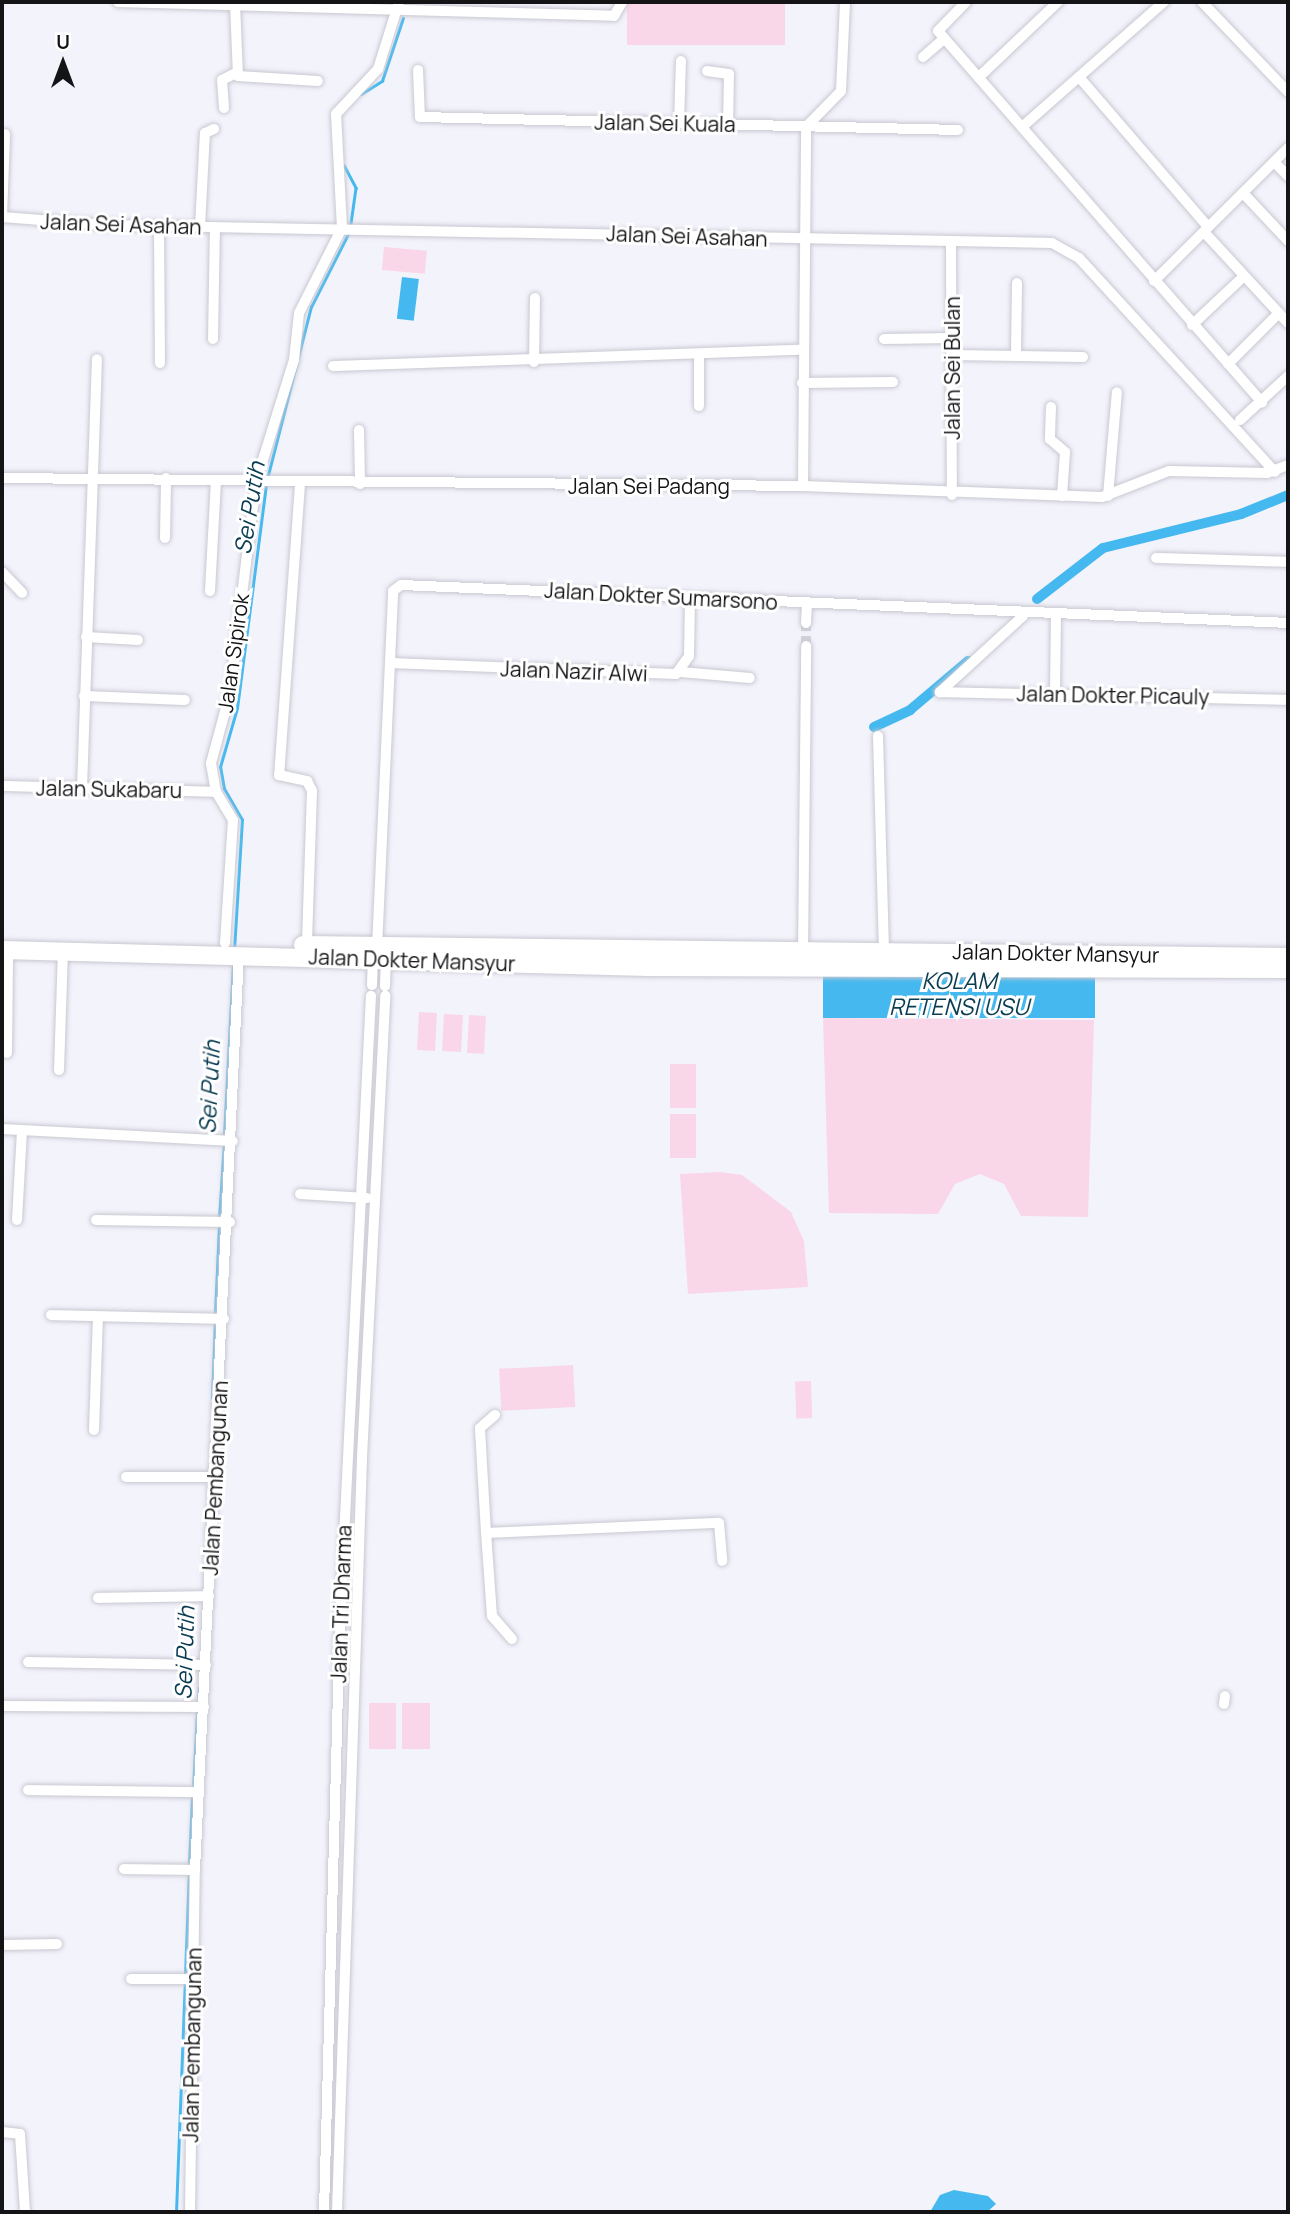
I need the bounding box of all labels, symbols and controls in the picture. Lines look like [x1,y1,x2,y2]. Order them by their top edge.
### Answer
north arrow [28,28,98,98]
text: U [56,29,70,55]
street label: Jalan Sei Kuala [594,109,736,137]
street label: Jalan Sei Asahan [40,209,202,239]
street label: Jalan Sei Asahan [606,221,768,251]
street label: Jalan Sei Bulan [939,296,965,440]
water label: Sei Putih [228,460,270,556]
street label: Jalan Sei Padang [568,473,730,499]
street label: Jalan Dokter Sumarsono [544,577,778,615]
street label: Jalan Sipirok [212,592,254,714]
street label: Jalan Nazir Alwi [500,656,648,686]
street label: Jalan Dokter Picauly [1016,681,1210,709]
street label: Jalan Sukabaru [36,775,182,803]
street label: Jalan Dokter Mansyur [952,939,1160,967]
street label: Jalan Dokter Mansyur [308,944,516,976]
water label: KOLAM RETENSI USU [889,966,1029,1020]
water label: Sei Putih [193,1040,225,1134]
street label: Jalan Pembangunan [197,1380,233,1576]
street label: Jalan Tri Dharma [326,1525,356,1683]
water label: Sei Putih [169,1606,199,1700]
street label: Jalan Pembangunan [178,1947,206,2143]

